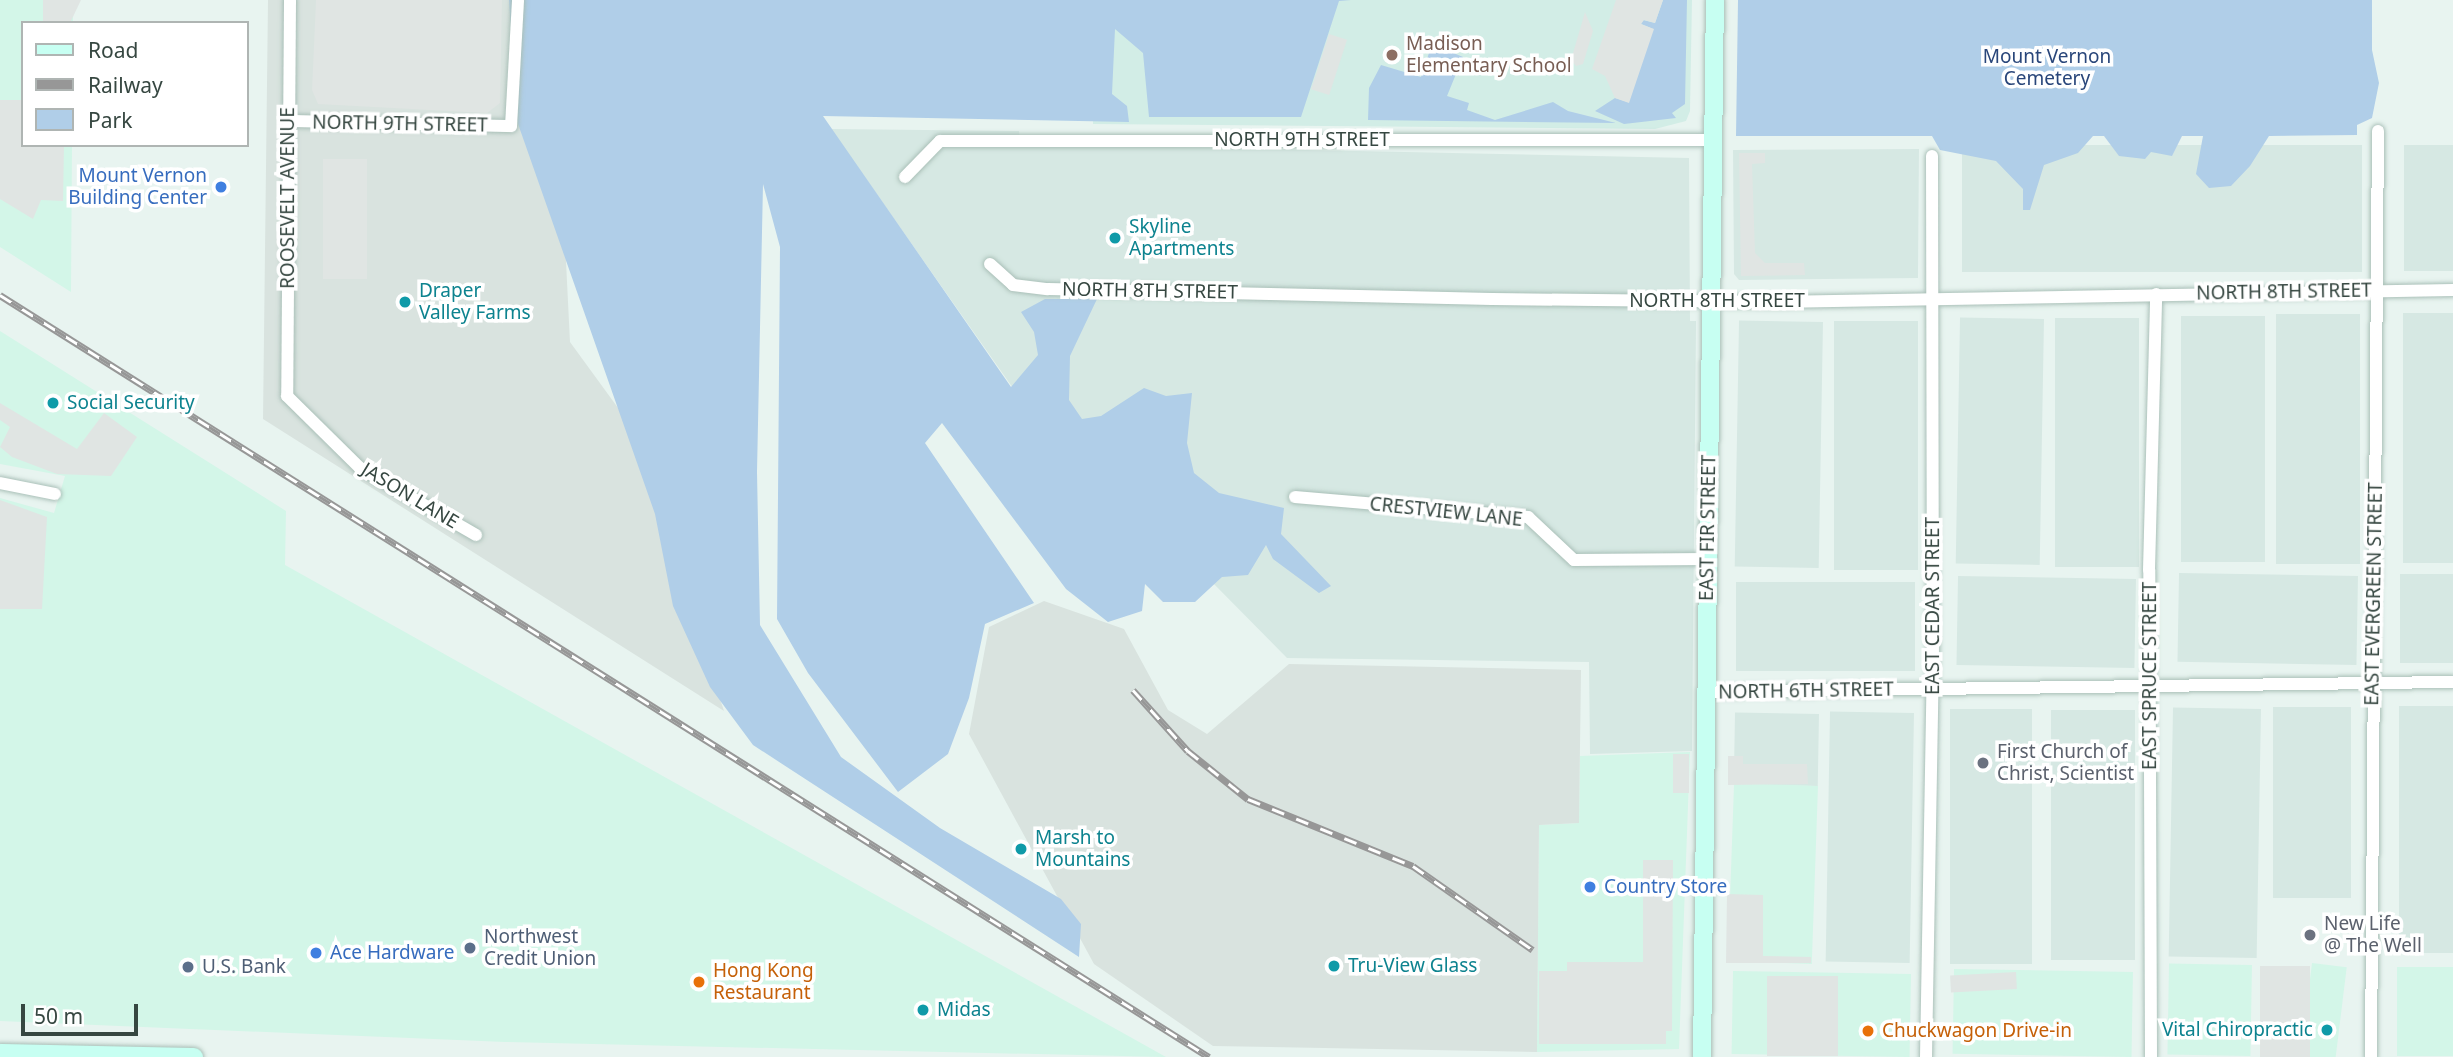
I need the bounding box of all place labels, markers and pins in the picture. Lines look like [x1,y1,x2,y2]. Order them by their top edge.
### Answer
place label: Madison Elementary School [1406,33,1572,77]
marker: Madison Elementary School [1384,47,1400,63]
place label: Mount Vernon Building Center [68,165,207,209]
marker: Mount Vernon Building Center [213,179,229,195]
place label: Skyline Apartments [1129,216,1234,260]
marker: Skyline Apartments [1107,230,1123,246]
place label: Draper Valley Farms [419,280,531,324]
marker: Draper Valley Farms [397,294,413,310]
place label: Social Security [67,392,195,414]
marker: Social Security [45,395,61,411]
place label: First Church of Christ, Scientist [1997,741,2134,785]
marker: First Church of Christ, Scientist [1975,755,1991,771]
place label: Marsh to Mountains [1035,827,1130,871]
marker: Marsh to Mountains [1013,841,1029,857]
place label: Country Store [1604,876,1727,898]
marker: Country Store [1582,879,1598,895]
place label: New Life @ The Well [2324,913,2422,957]
place label: Northwest Credit Union [484,926,596,970]
marker: New Life @ The Well [2302,927,2318,943]
marker: Northwest Credit Union [462,940,478,956]
place label: Ace Hardware [330,942,455,964]
marker: Ace Hardware [308,945,324,961]
place label: Tru-View Glass [1348,955,1477,977]
place label: U.S. Bank [202,956,286,978]
marker: Tru-View Glass [1326,958,1342,974]
marker: U.S. Bank [180,959,196,975]
place label: Hong Kong Restaurant [713,960,814,1004]
marker: Hong Kong Restaurant [691,974,707,990]
place label: Midas [937,999,991,1021]
marker: Midas [915,1002,931,1018]
place label: Vital Chiropractic [2162,1019,2313,1041]
place label: Chuckwagon Drive-in [1882,1020,2072,1042]
marker: Vital Chiropractic [2319,1022,2335,1038]
marker: Chuckwagon Drive-in [1860,1023,1876,1039]

